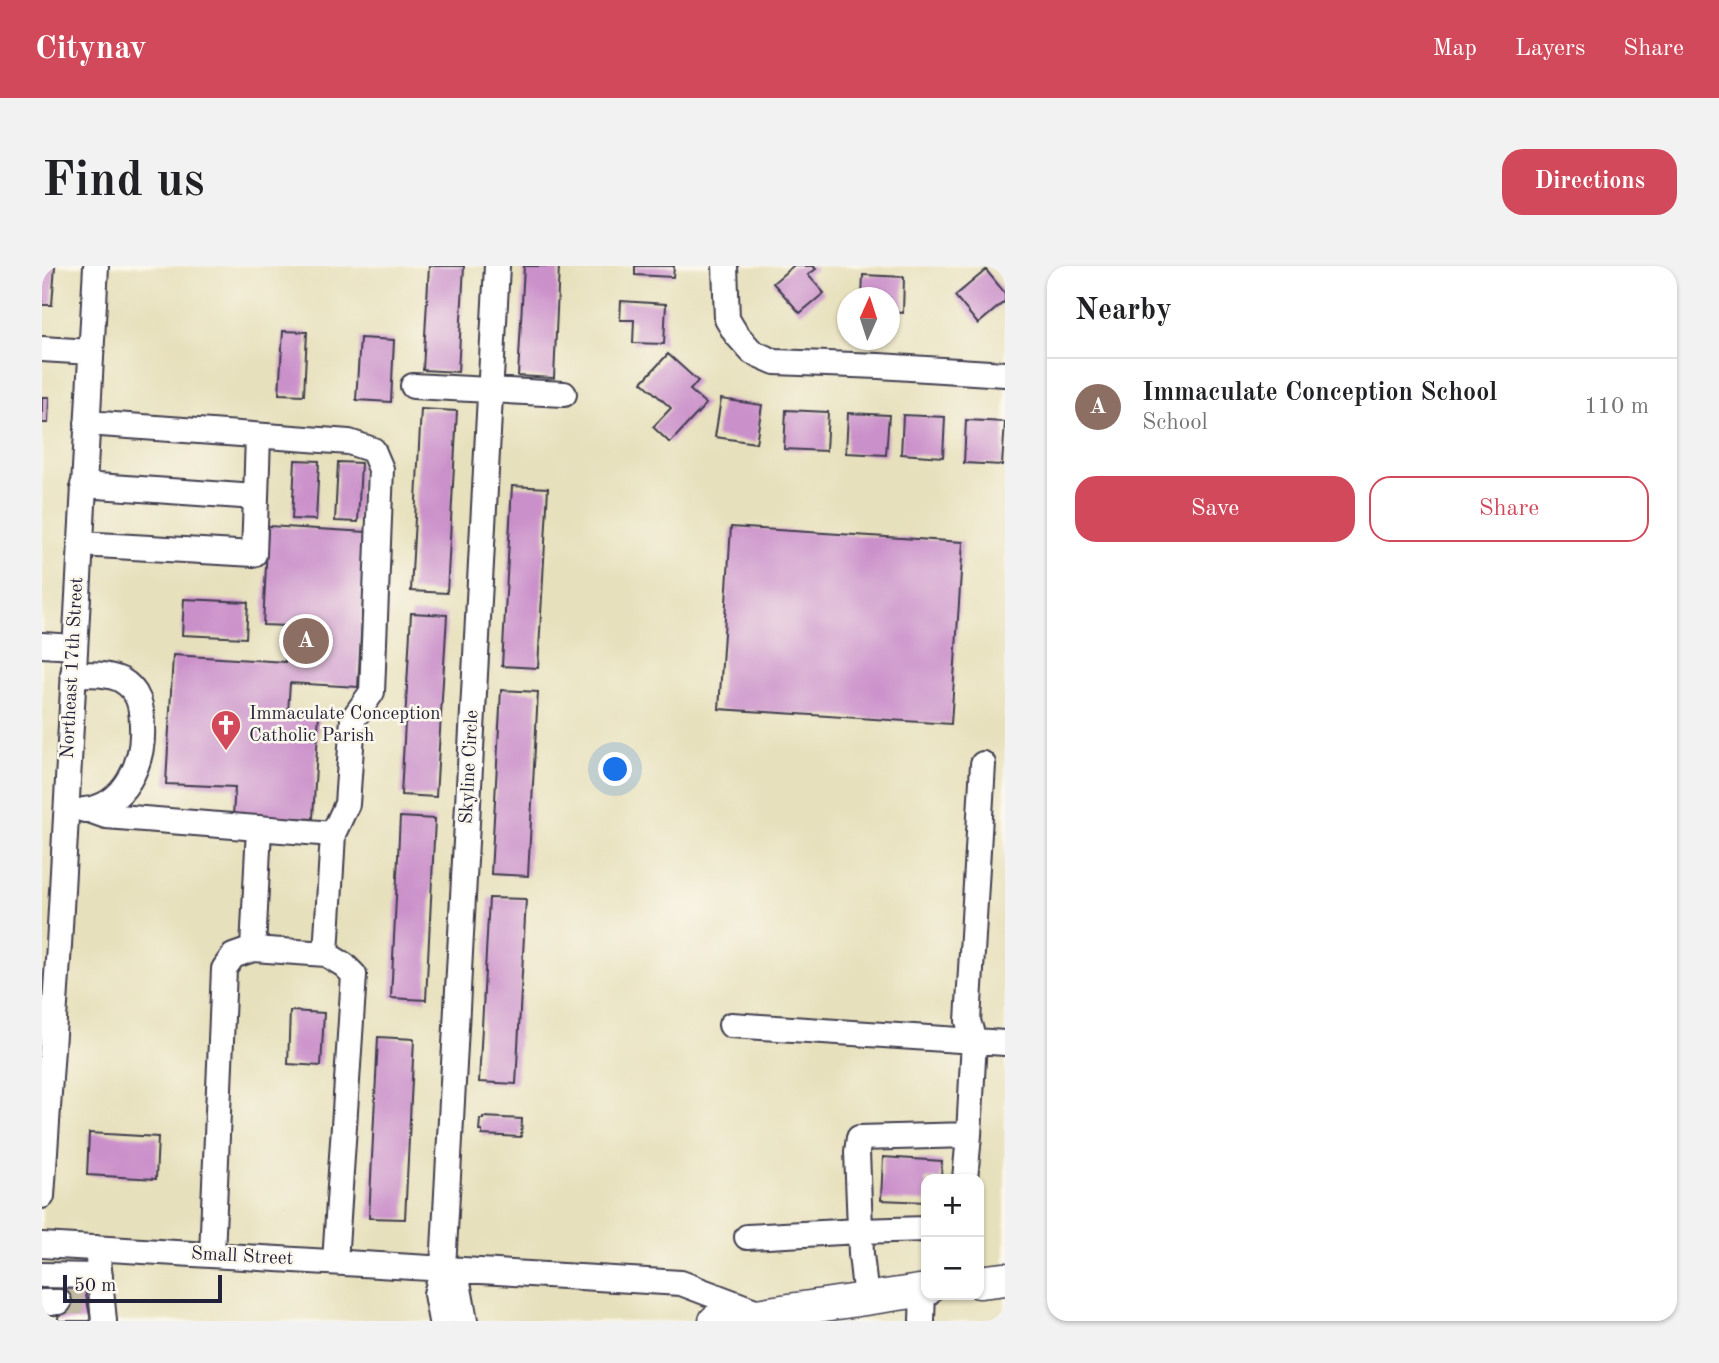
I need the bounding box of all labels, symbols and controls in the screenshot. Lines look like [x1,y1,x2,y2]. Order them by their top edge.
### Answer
text: Citynav [35,33,147,66]
text: Map [1433,37,1477,61]
text: Layers [1515,37,1585,61]
text: Share [1623,37,1684,61]
button: Directions [1502,149,1677,215]
text: Find us [42,158,205,207]
north arrow [837,287,900,350]
text: Nearby [1075,296,1172,326]
text: Immaculate Conception School [1142,380,1497,406]
text: A [1089,395,1107,418]
text: 110 m [1584,395,1649,418]
text: School [1142,411,1208,434]
button: Save [1075,476,1355,542]
button: Share [1369,476,1649,542]
street label: Northeast 17th Street [59,577,87,759]
pin: A [283,615,329,667]
place label: Immaculate Conception Catholic Parish [249,705,440,746]
church icon: Immaculate Conception Catholic Parish [209,708,243,752]
street label: Skyline Circle [458,710,482,824]
your location [598,752,632,786]
map controls [921,1174,984,1300]
button: + [921,1174,984,1237]
button: − [921,1237,984,1300]
street label: Small Street [190,1245,294,1269]
scale bar [63,1272,222,1304]
text: 50 m [74,1277,116,1296]

